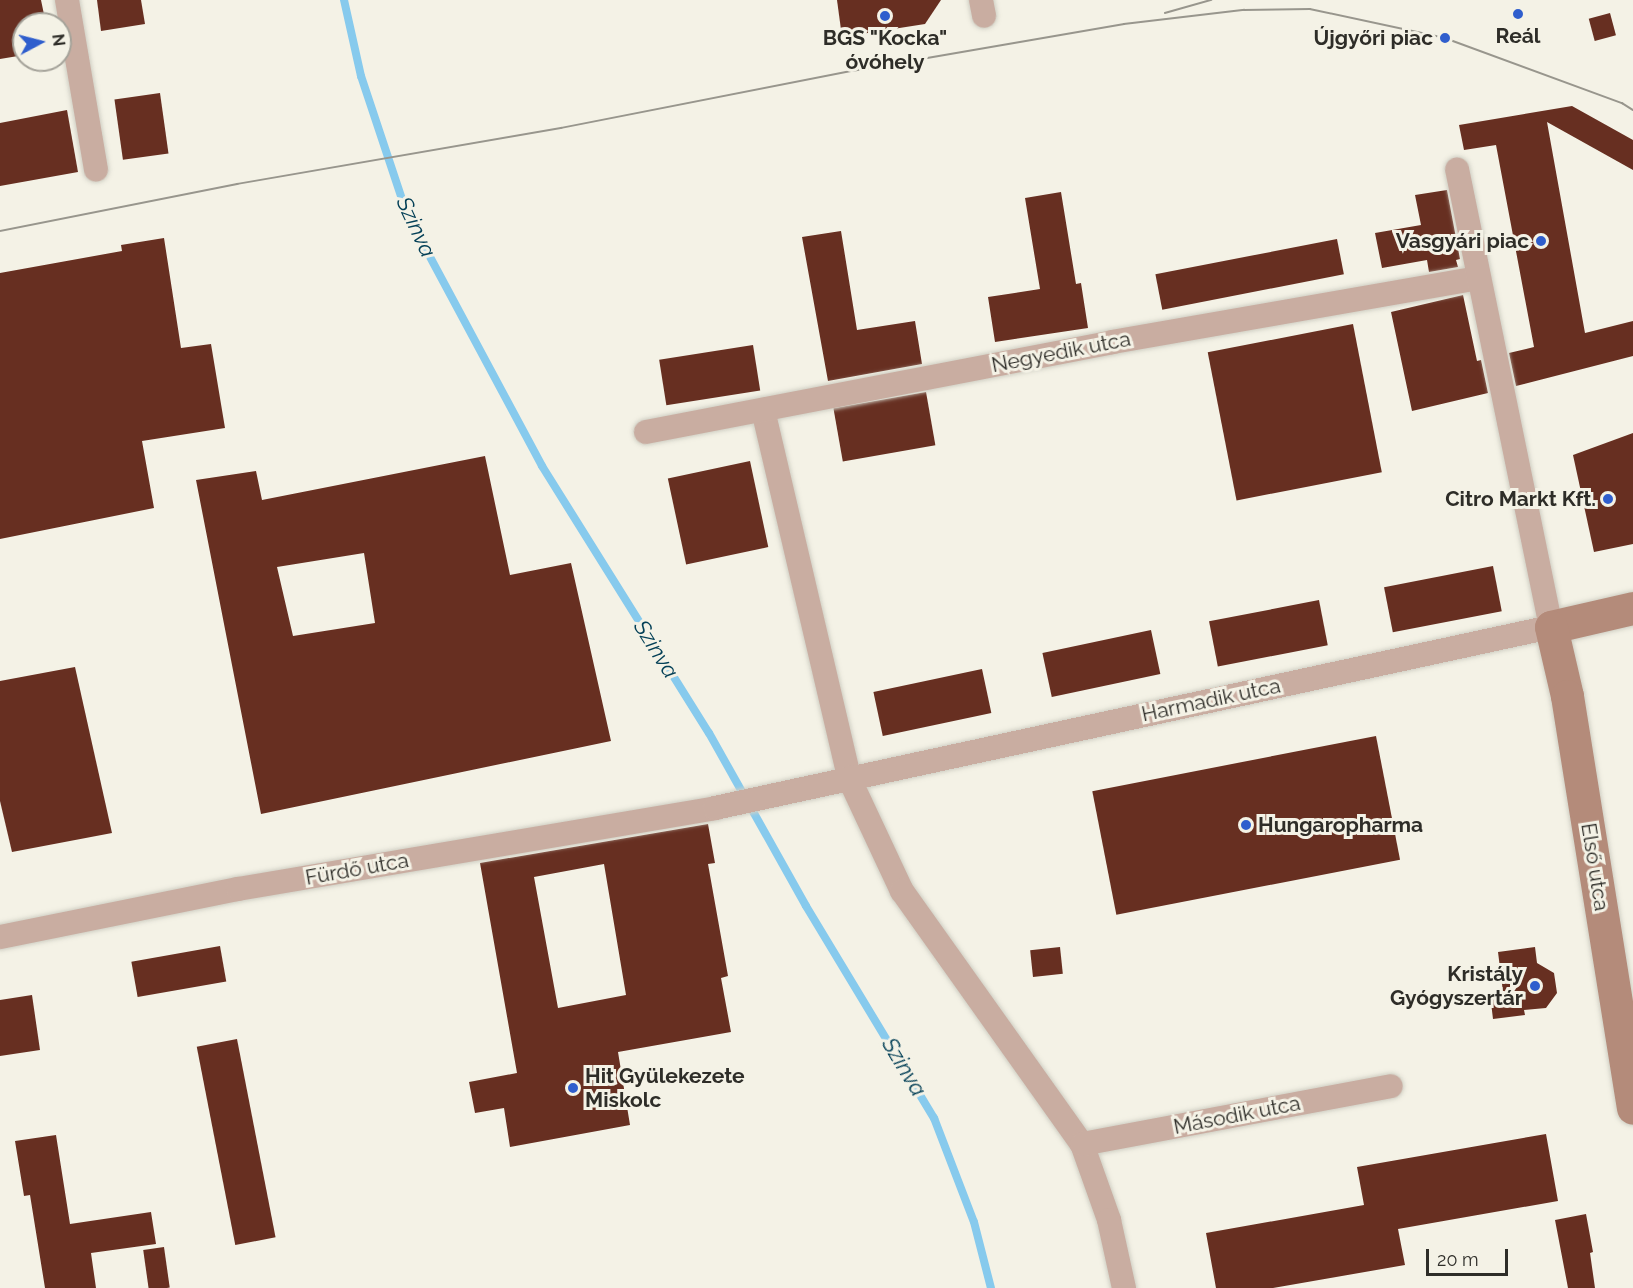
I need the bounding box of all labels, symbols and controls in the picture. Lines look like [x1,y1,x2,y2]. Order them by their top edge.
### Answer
marker: Reál [1511,7,1525,21]
marker: BGS "Kocka" óvóhely [878,9,892,23]
north arrow [12,12,72,72]
place label: Reál [1496,23,1540,49]
place label: BGS "Kocka" óvóhely [822,25,948,75]
place label: Újgyőri piac [1314,25,1433,51]
marker: Újgyőri piac [1438,31,1452,45]
text: N [48,33,69,47]
water label: Szinva [391,193,441,261]
place label: Vasgyári piac [1396,228,1529,254]
marker: Vasgyári piac [1534,234,1548,248]
street label: Negyedik utca [989,326,1133,378]
place label: Citro Markt Kft. [1445,486,1596,512]
marker: Citro Markt Kft. [1601,492,1615,506]
water label: Szinva [628,615,684,683]
street label: Harmadik utca [1139,673,1283,727]
place label: Hungaropharma [1258,812,1423,838]
marker: Hungaropharma [1239,818,1253,832]
street label: Első utca [1576,821,1614,913]
street label: Fürdő utca [303,848,411,890]
place label: Kristály Gyógyszertár [1390,961,1523,1011]
marker: Kristály Gyógyszertár [1528,979,1542,993]
water label: Szinva [876,1033,932,1101]
place label: Hit Gyülekezete Miskolc [585,1063,745,1113]
marker: Hit Gyülekezete Miskolc [566,1081,580,1095]
street label: Második utca [1171,1090,1303,1140]
scale bar [1429,1237,1512,1275]
text: 20 m [1437,1249,1479,1270]

